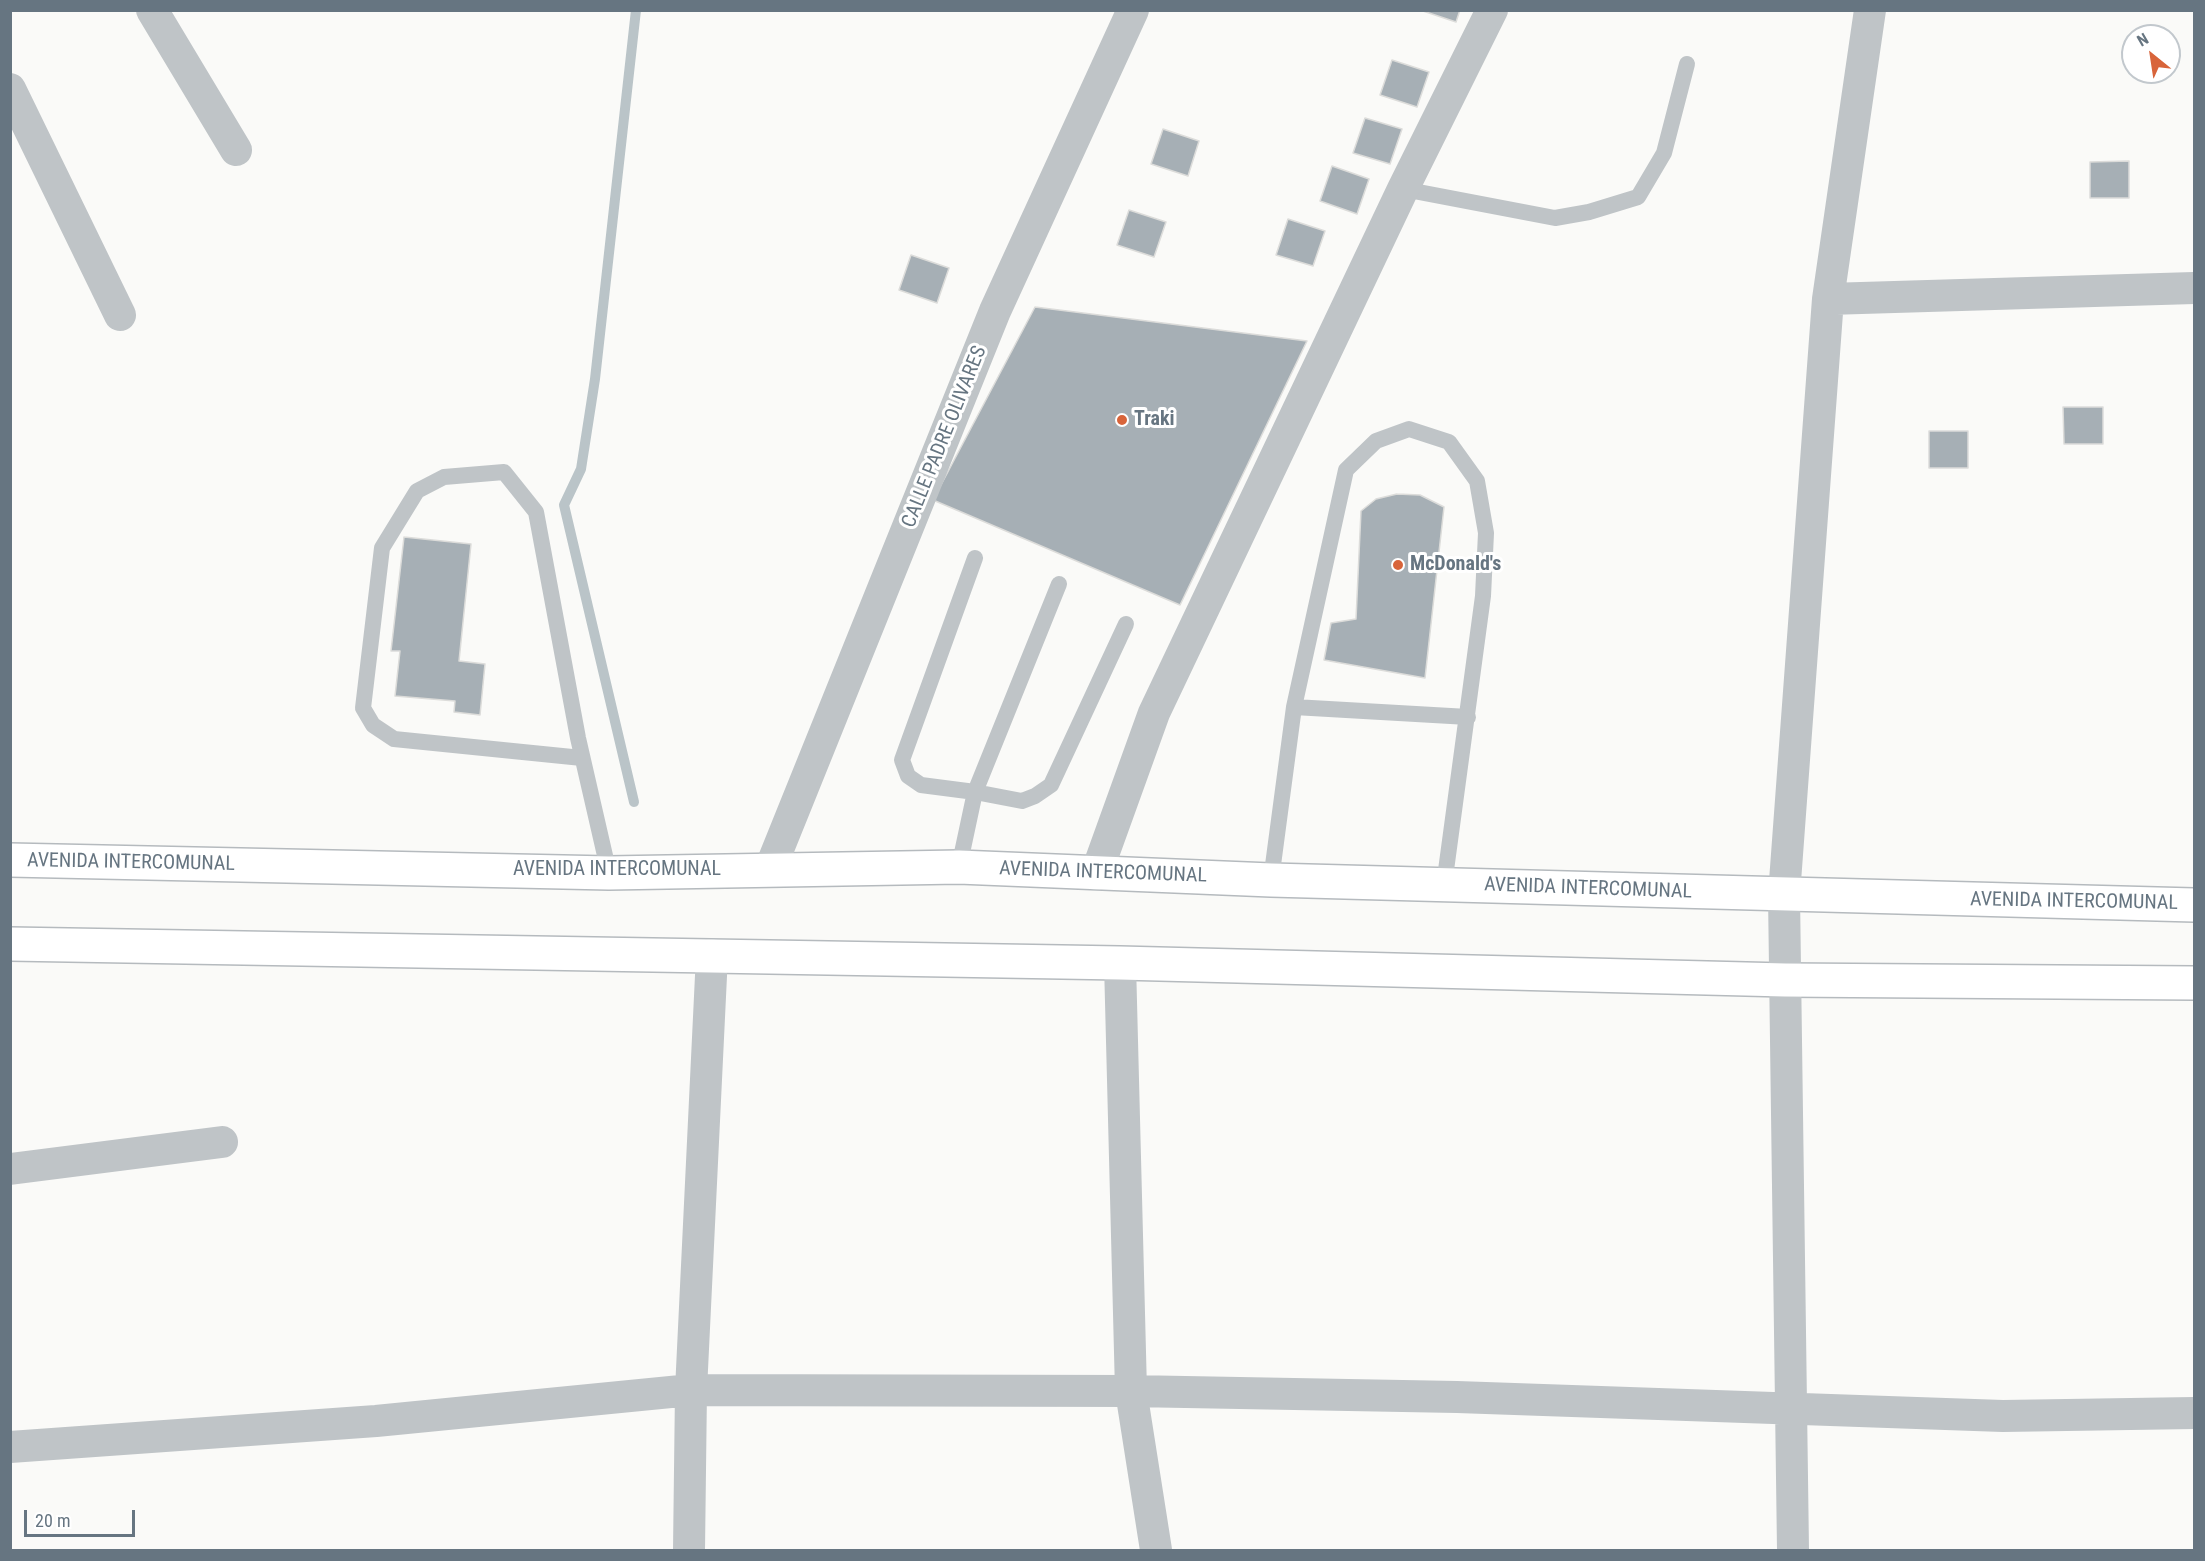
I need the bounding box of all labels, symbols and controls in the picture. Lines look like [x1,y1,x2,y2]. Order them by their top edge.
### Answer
north arrow [2121,24,2181,84]
text: N [2134,29,2152,50]
street label: CALLE PADRE OLIVARES [898,343,992,531]
place label: Traki [1134,408,1175,432]
marker: Traki [1115,413,1129,427]
place label: McDonald's [1410,553,1501,577]
marker: McDonald's [1391,558,1405,572]
street label: AVENIDA INTERCOMUNAL [27,849,235,877]
street label: AVENIDA INTERCOMUNAL [999,857,1207,889]
street label: AVENIDA INTERCOMUNAL [513,858,721,882]
street label: AVENIDA INTERCOMUNAL [1484,873,1692,905]
street label: AVENIDA INTERCOMUNAL [1970,888,2178,916]
scale bar [27,1498,138,1536]
text: 20 m [35,1510,70,1531]

